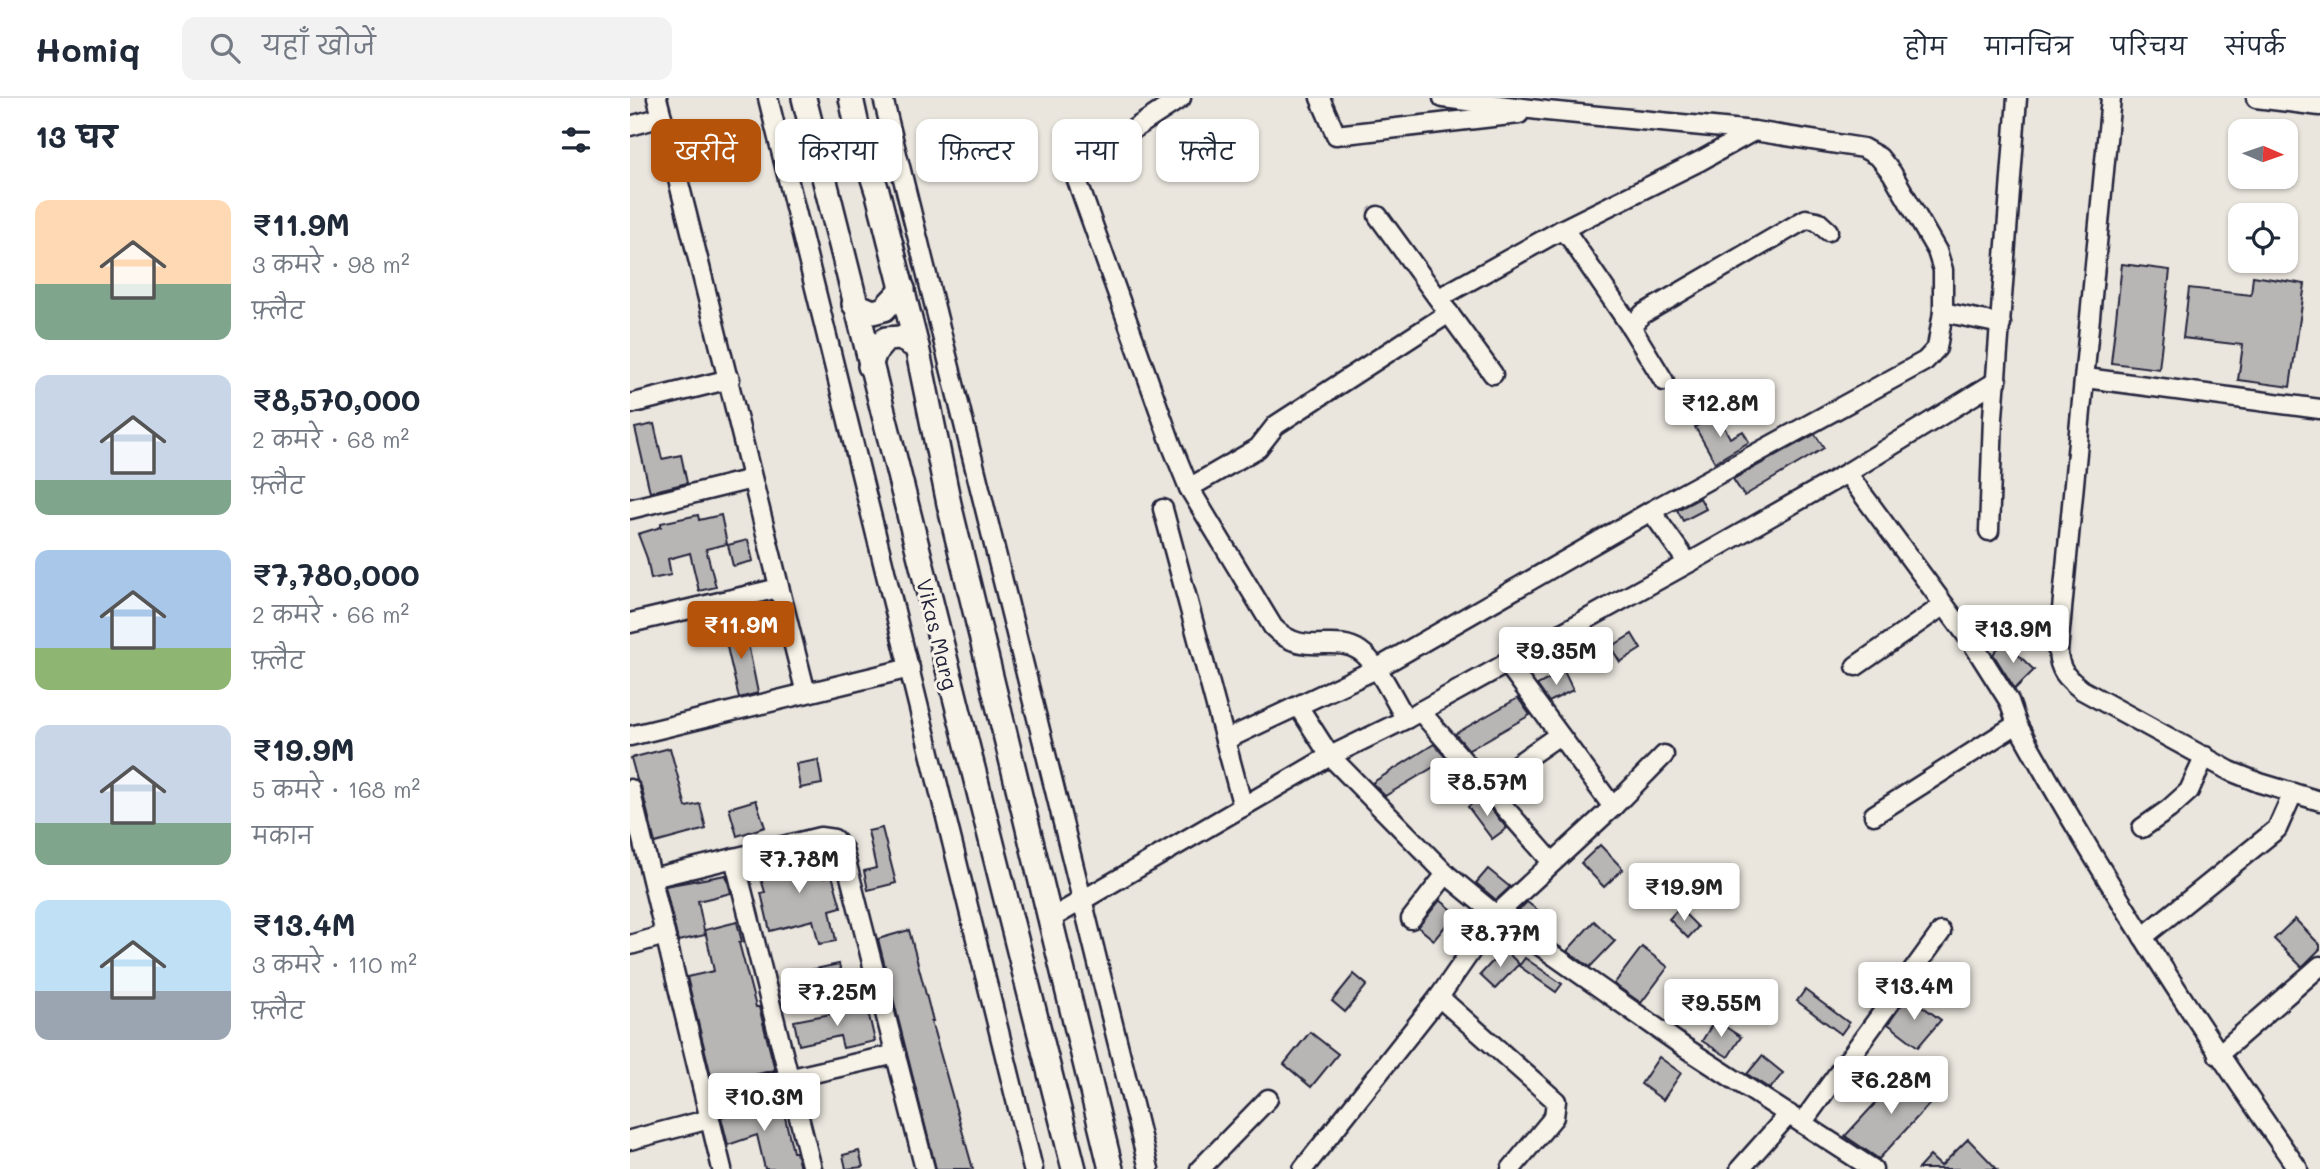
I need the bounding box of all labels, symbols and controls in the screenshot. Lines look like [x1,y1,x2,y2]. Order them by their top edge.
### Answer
search box [182,17,672,80]
text: Homiq [35,27,140,70]
text: यहाँ खोजें [262,28,376,62]
icon: search [206,29,244,67]
text: होम [1904,30,1947,61]
text: मानचित्र [1985,30,2073,61]
text: परिचय [2111,30,2187,61]
text: संपर्क [2225,30,2285,61]
text: 13 घर [35,116,117,156]
chip: खरीदें [651,119,761,182]
chip: किराया [775,119,902,182]
chip: फ़िल्टर [916,119,1038,182]
chip: नया [1052,119,1142,182]
chip: फ़्लैट [1156,119,1259,182]
north arrow [2228,119,2298,189]
map controls [2228,119,2298,273]
icon: filters [557,121,595,159]
button: locate [2228,203,2298,273]
text: ₹11.9M [252,204,350,244]
icon: home [91,228,175,312]
text: 3 कमरे · 98 m² [252,249,410,279]
text: फ़्लैट [252,295,304,325]
text: ₹8,570,000 [252,379,420,419]
pin: ₹12.8M [1663,380,1777,439]
text: ₹12.8M [1681,387,1759,417]
icon: home [91,403,175,487]
text: 2 कमरे · 68 m² [252,424,409,454]
text: फ़्लैट [252,470,304,500]
text: ₹7,780,000 [252,554,419,594]
street label: Vikas Marg [911,576,965,692]
icon: home [91,578,175,662]
text: 2 कमरे · 66 m² [252,599,409,629]
pin: ₹11.9M [684,602,798,661]
pin: ₹13.9M [1956,606,2070,665]
text: ₹11.9M [703,609,779,639]
text: ₹13.9M [1974,613,2052,643]
pin: ₹9.35M [1499,628,1613,687]
text: ₹9.35M [1515,635,1597,665]
text: फ़्लैट [252,645,304,675]
text: ₹19.9M [252,729,355,769]
icon: home [91,753,175,837]
pin: ₹8.57M [1430,758,1544,818]
text: ₹8.57M [1446,766,1528,796]
text: 5 कमरे · 168 m² [252,774,420,804]
text: मकान [252,820,313,850]
pin: ₹7.78M [742,836,856,895]
text: ₹7.78M [759,843,839,873]
pin: ₹19.9M [1627,864,1741,923]
text: ₹19.9M [1645,871,1723,901]
text: ₹13.4M [252,904,356,944]
pin: ₹8.77M [1443,910,1557,969]
text: ₹8.77M [1460,917,1540,947]
icon: home [91,928,175,1012]
text: 3 कमरे · 110 m² [252,949,417,979]
pin: ₹13.4M [1857,962,1971,1022]
pin: ₹7.25M [780,968,894,1028]
text: ₹13.4M [1874,970,1954,1000]
text: ₹7.25M [797,976,877,1006]
pin: ₹9.55M [1664,979,1778,1039]
text: ₹9.55M [1680,987,1762,1017]
text: फ़्लैट [252,995,304,1025]
pin: ₹6.28M [1834,1056,1948,1116]
text: ₹6.28M [1850,1064,1932,1094]
pin: ₹10.3M [707,1074,821,1133]
text: ₹10.3M [724,1081,804,1111]

